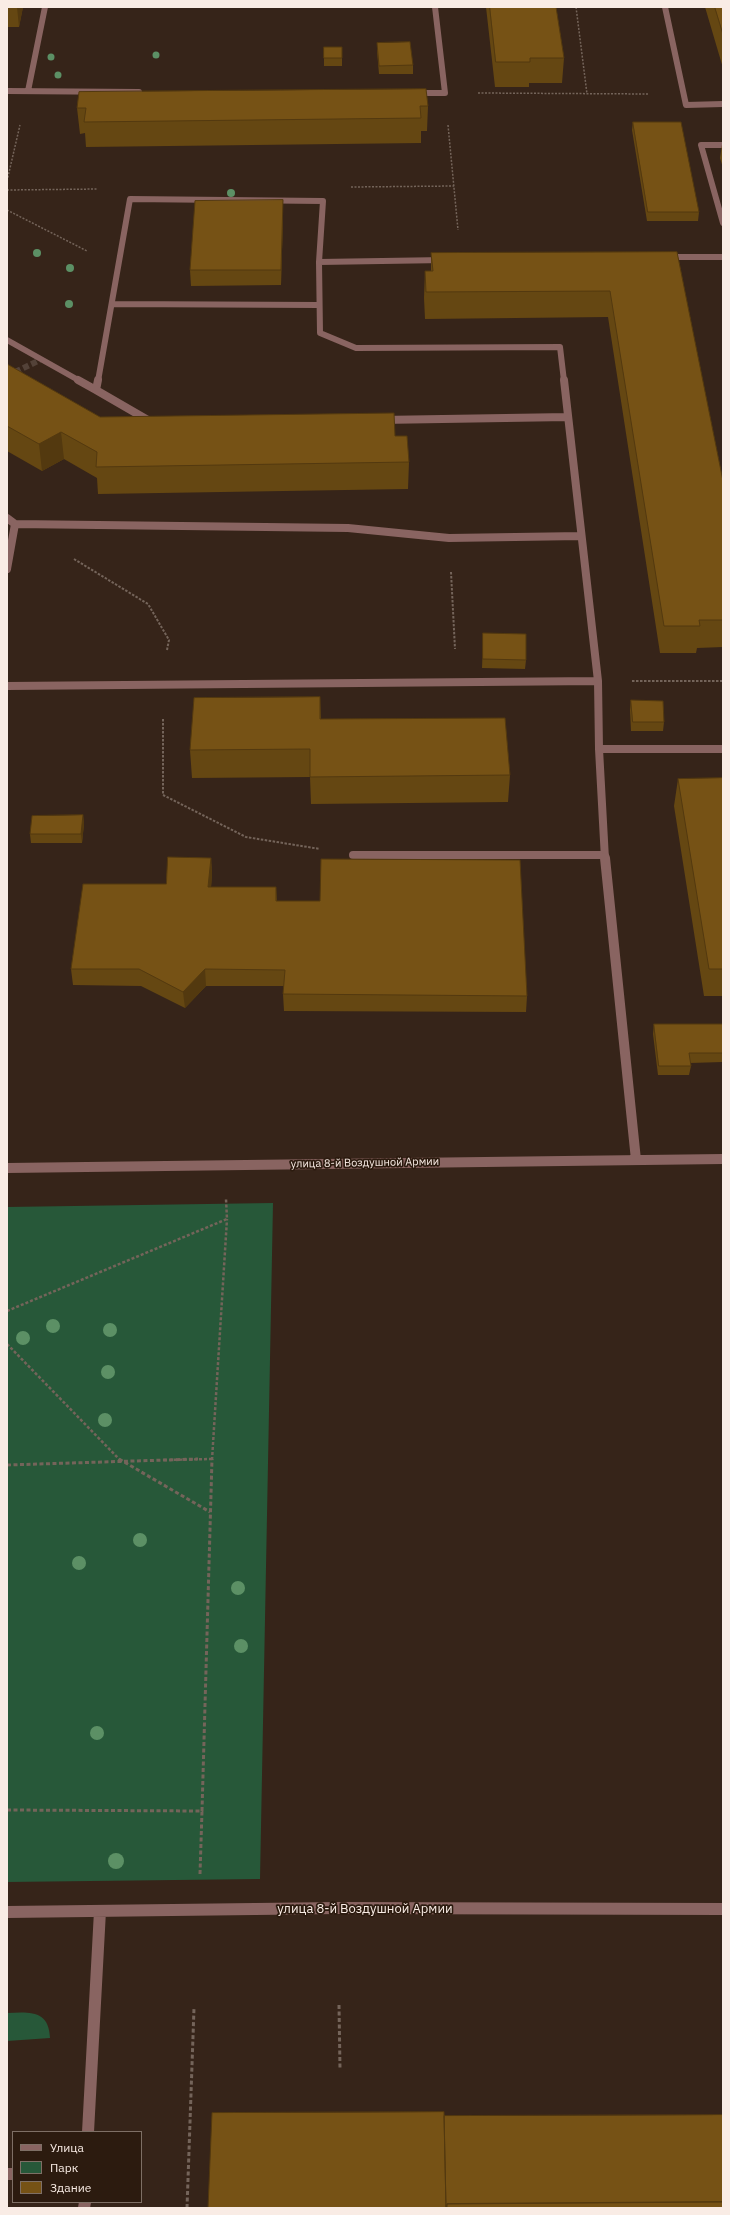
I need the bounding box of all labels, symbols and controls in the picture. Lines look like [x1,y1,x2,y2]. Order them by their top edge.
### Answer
street label: улица 8-й Воздушной Армии [291,1155,439,1171]
street label: улица 8-й Воздушной Армии [277,1901,453,1917]
legend [12,2131,142,2203]
text: Улица [50,2140,84,2155]
text: Парк [50,2160,78,2175]
text: Здание [50,2180,91,2195]

